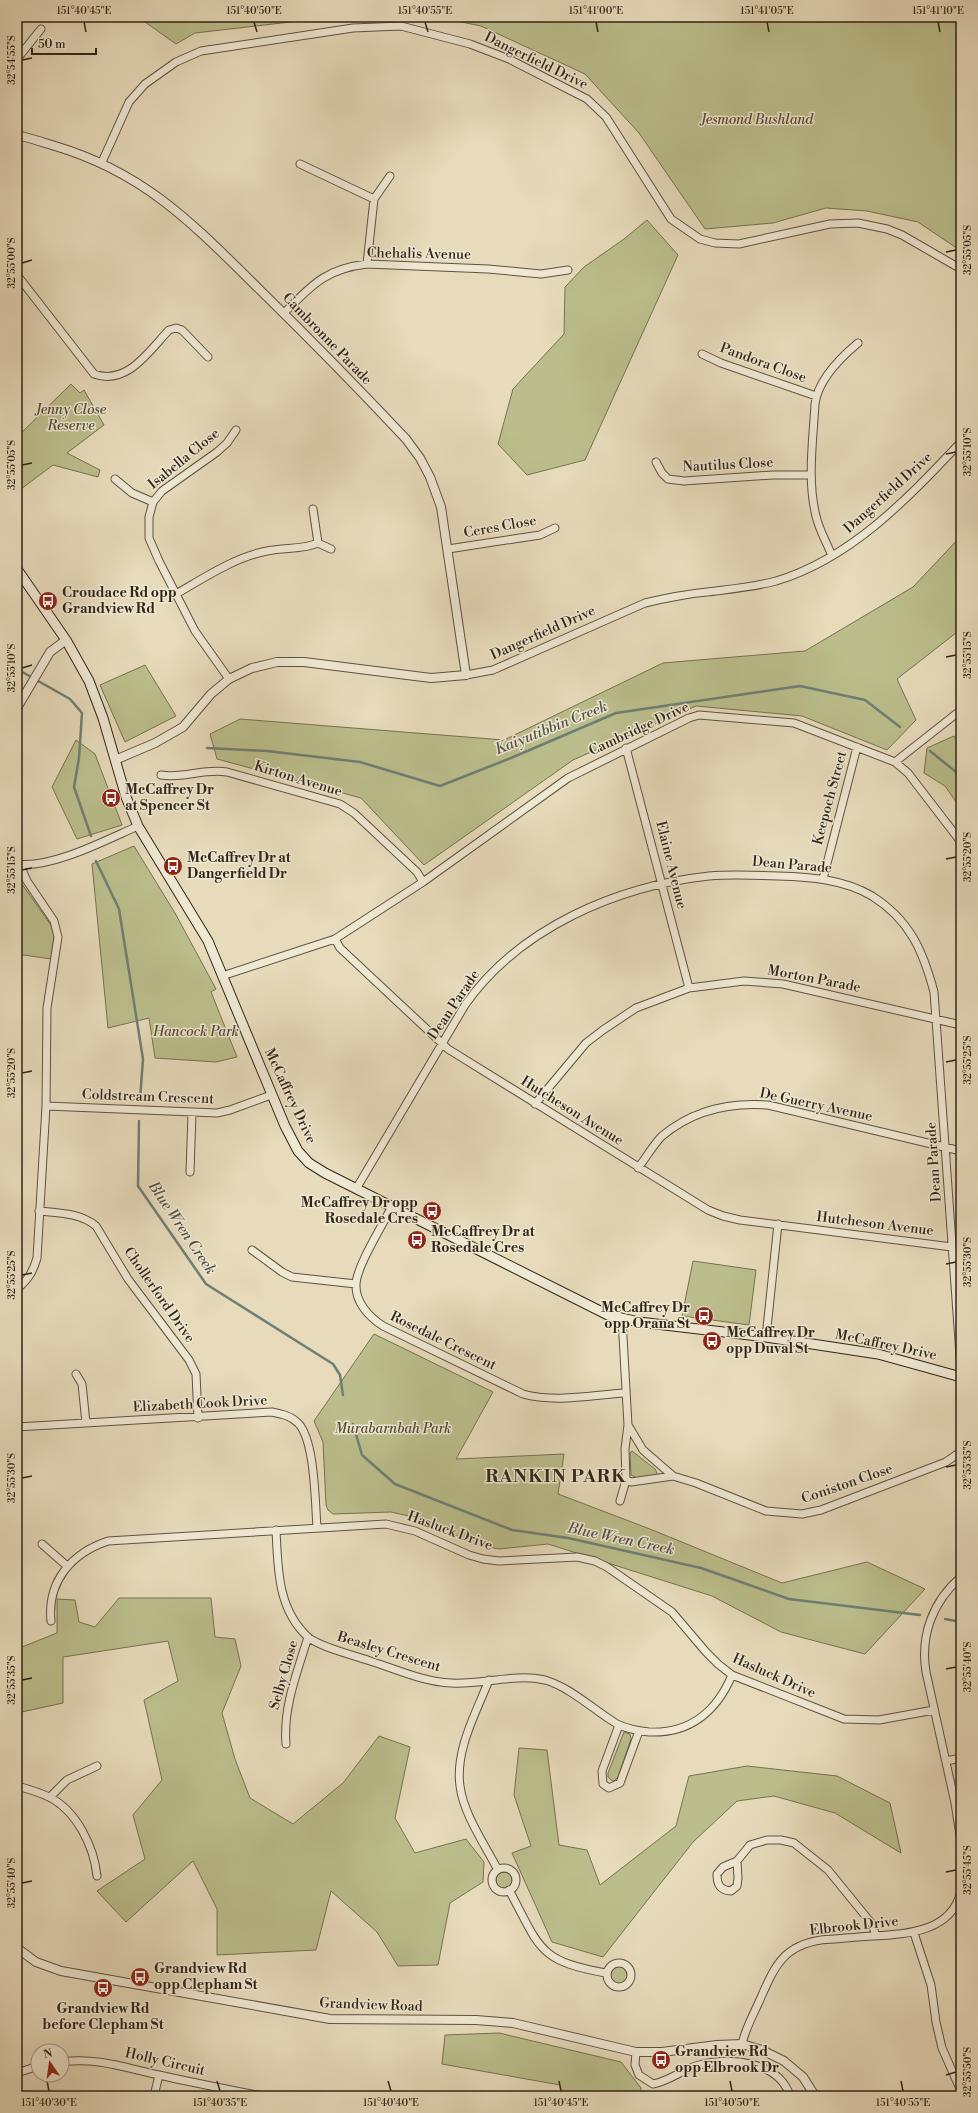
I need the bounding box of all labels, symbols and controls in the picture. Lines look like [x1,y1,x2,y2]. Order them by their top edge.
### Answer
text: 151°40'45"E [57,5,112,17]
text: 151°40'50"E [226,5,282,17]
text: 151°40'55"E [398,5,452,17]
text: 151°41'00"E [569,5,623,17]
text: 151°41'05"E [740,5,794,17]
text: 151°41'10"E [912,5,964,17]
street label: Dangerfield Drive [481,28,591,94]
scale bar [32,30,96,56]
text: 32°54'55"S [6,35,18,85]
text: 50 m [38,37,66,52]
park label: Jesmond Bushland [699,111,814,129]
text: 32°55'05"S [962,225,974,275]
text: 32°55'00"S [6,237,18,289]
street label: Chehalis Avenue [367,244,471,264]
street label: Cambronne Parade [278,289,376,389]
street label: Pandora Close [717,339,809,387]
park label: Jenny Close Reserve [34,401,107,435]
street label: Isabella Close [145,425,223,493]
text: 32°55'10"S [962,428,974,476]
text: 32°55'05"S [6,440,18,490]
street label: Dangerfield Drive [840,448,936,538]
street label: Nautilus Close [682,454,774,476]
street label: Ceres Close [462,512,538,542]
place label: Croudace Rd opp Grandview Rd [62,584,177,618]
bus stop icon: Croudace Rd opp Grandview Rd [37,590,59,612]
street label: Dangerfield Drive [488,602,598,664]
text: 32°55'15"S [962,631,974,679]
text: 32°55'10"S [6,644,18,692]
water label: Kaiyutibbin Creek [492,697,610,759]
street label: Cambridge Drive [586,698,692,760]
street label: Keepoch Street [809,749,851,847]
street label: Kirton Avenue [252,757,344,801]
place label: McCaffrey Dr at Spencer St [125,781,214,815]
bus stop icon: McCaffrey Dr at Spencer St [100,787,122,809]
street label: Elaine Avenue [651,819,691,911]
text: 32°55'20"S [962,832,974,882]
text: 32°55'15"S [6,846,18,894]
place label: McCaffrey Dr at Dangerfield Dr [187,849,292,883]
street label: Dean Parade [751,853,833,877]
bus stop icon: McCaffrey Dr at Dangerfield Dr [162,855,184,877]
street label: Morton Parade [766,961,862,997]
street label: Dean Parade [424,967,484,1043]
park label: Hancock Park [152,1023,239,1041]
text: 32°55'25"S [962,1035,974,1085]
street label: McCaffrey Drive [260,1045,320,1147]
text: 32°55'20"S [6,1048,18,1098]
street label: Hutcheson Avenue [517,1072,627,1150]
street label: De Guerry Avenue [758,1084,874,1126]
street label: Coldstream Crescent [82,1086,214,1108]
street label: Dean Parade [922,1121,946,1203]
water label: Blue Wren Creek [143,1177,220,1278]
place label: McCaffrey Dr opp Rosedale Cres [301,1194,418,1228]
bus stop icon: McCaffrey Dr opp Rosedale Cres [421,1200,443,1222]
street label: Hutcheson Avenue [815,1208,935,1240]
place label: McCaffrey Dr at Rosedale Cres [431,1223,536,1257]
bus stop icon: McCaffrey Dr at Rosedale Cres [406,1229,428,1251]
text: 32°55'30"S [962,1237,974,1287]
street label: Chollerford Drive [119,1244,199,1346]
text: 32°55'25"S [6,1250,18,1300]
place label: McCaffrey Dr opp Orana St [601,1299,691,1333]
bus stop icon: McCaffrey Dr opp Orana St [693,1305,715,1327]
street label: Rosedale Crescent [387,1307,499,1375]
place label: McCaffrey Dr opp Duval St [726,1324,815,1358]
street label: McCaffrey Drive [834,1325,938,1365]
bus stop icon: McCaffrey Dr opp Duval St [701,1330,723,1352]
street label: Elizabeth Cook Drive [132,1391,268,1417]
park label: Murabarnbah Park [335,1420,451,1438]
text: 32°55'35"S [962,1440,974,1489]
text: 32°55'30"S [6,1453,18,1503]
street label: Coniston Close [799,1460,895,1508]
district label: RANKIN PARK [485,1465,627,1488]
street label: Hasluck Drive [405,1507,495,1555]
water label: Blue Wren Creek [565,1518,676,1560]
street label: Beasley Crescent [334,1627,443,1676]
street label: Selby Close [265,1638,303,1712]
text: 32°55'40"S [962,1642,974,1692]
street label: Hasluck Drive [729,1650,819,1702]
text: 32°55'35"S [6,1655,18,1704]
text: 32°55'45"S [962,1845,974,1895]
text: 32°55'40"S [6,1858,18,1908]
street label: Elbrook Drive [809,1912,899,1940]
place label: Grandview Rd opp Clepham St [154,1960,259,1994]
bus stop icon: Grandview Rd opp Clepham St [129,1966,151,1988]
bus stop icon: Grandview Rd before Clepham St [92,1977,114,1999]
street label: Grandview Road [319,1994,423,2016]
place label: Grandview Rd before Clepham St [42,2000,165,2034]
north arrow [30,2043,70,2083]
place label: Grandview Rd opp Elbrook Dr [675,2043,779,2077]
street label: Holly Circuit [123,2044,207,2080]
text: N [42,2046,54,2062]
text: 32°55'50"S [962,2047,974,2097]
bus stop icon: Grandview Rd opp Elbrook Dr [650,2049,672,2071]
text: 151°40'30"E [21,2097,77,2109]
text: 151°40'35"E [193,2097,247,2109]
text: 151°40'40"E [363,2097,419,2109]
text: 151°40'45"E [534,2097,589,2109]
text: 151°40'50"E [704,2097,760,2109]
text: 151°40'55"E [876,2097,930,2109]

